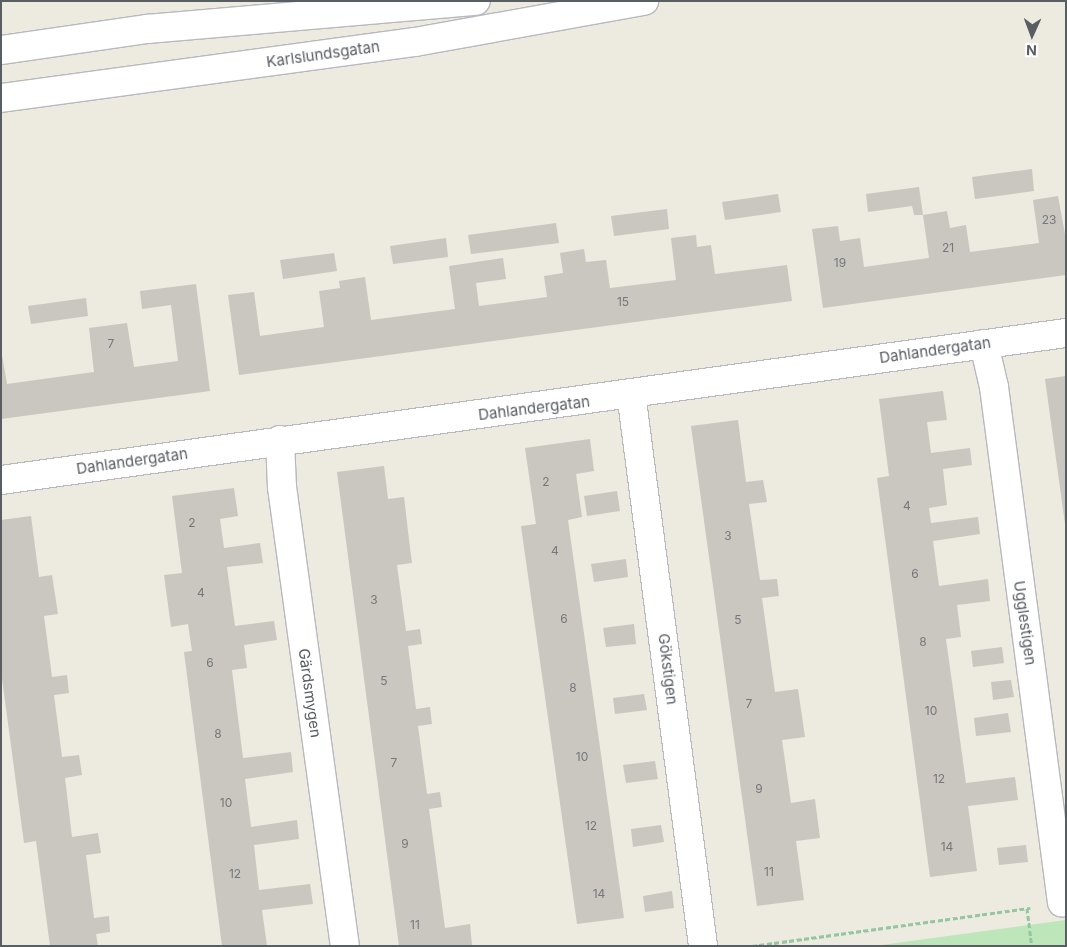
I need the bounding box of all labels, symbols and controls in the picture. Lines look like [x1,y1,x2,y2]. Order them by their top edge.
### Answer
north arrow [1007,10,1057,60]
street label: Karlslundsgatan [265,37,381,71]
text: N [1026,42,1037,59]
house number: 23 [1042,213,1056,227]
house number: 21 [942,241,954,255]
house number: 19 [834,256,846,270]
house number: 15 [617,295,629,309]
street label: Dahlandergatan [878,333,992,367]
house number: 7 [108,337,114,351]
street label: Dahlandergatan [477,392,591,424]
street label: Dahlandergatan [75,444,189,478]
house number: 2 [542,475,550,489]
house number: 4 [903,499,911,513]
house number: 2 [188,516,196,530]
house number: 3 [724,529,732,543]
house number: 4 [551,544,559,558]
house number: 6 [911,567,919,581]
street label: Ugglestigen [1010,580,1040,666]
house number: 4 [197,586,205,600]
house number: 3 [370,593,378,607]
house number: 6 [560,612,568,626]
house number: 5 [734,613,742,627]
street label: Gökstigen [655,632,681,706]
house number: 8 [919,635,927,649]
street label: Gärdsmygen [295,647,325,739]
house number: 6 [206,656,214,670]
house number: 5 [380,674,388,688]
house number: 8 [569,681,577,695]
house number: 7 [746,697,752,711]
house number: 10 [925,704,937,718]
house number: 8 [214,727,222,741]
house number: 10 [576,750,588,764]
house number: 7 [391,756,397,770]
house number: 12 [933,772,945,786]
house number: 9 [755,782,763,796]
house number: 10 [220,796,232,810]
house number: 12 [585,819,597,833]
house number: 9 [401,837,409,851]
house number: 14 [941,840,953,854]
house number: 11 [764,865,774,879]
house number: 12 [229,867,241,881]
house number: 14 [593,887,605,901]
house number: 11 [410,918,420,932]

